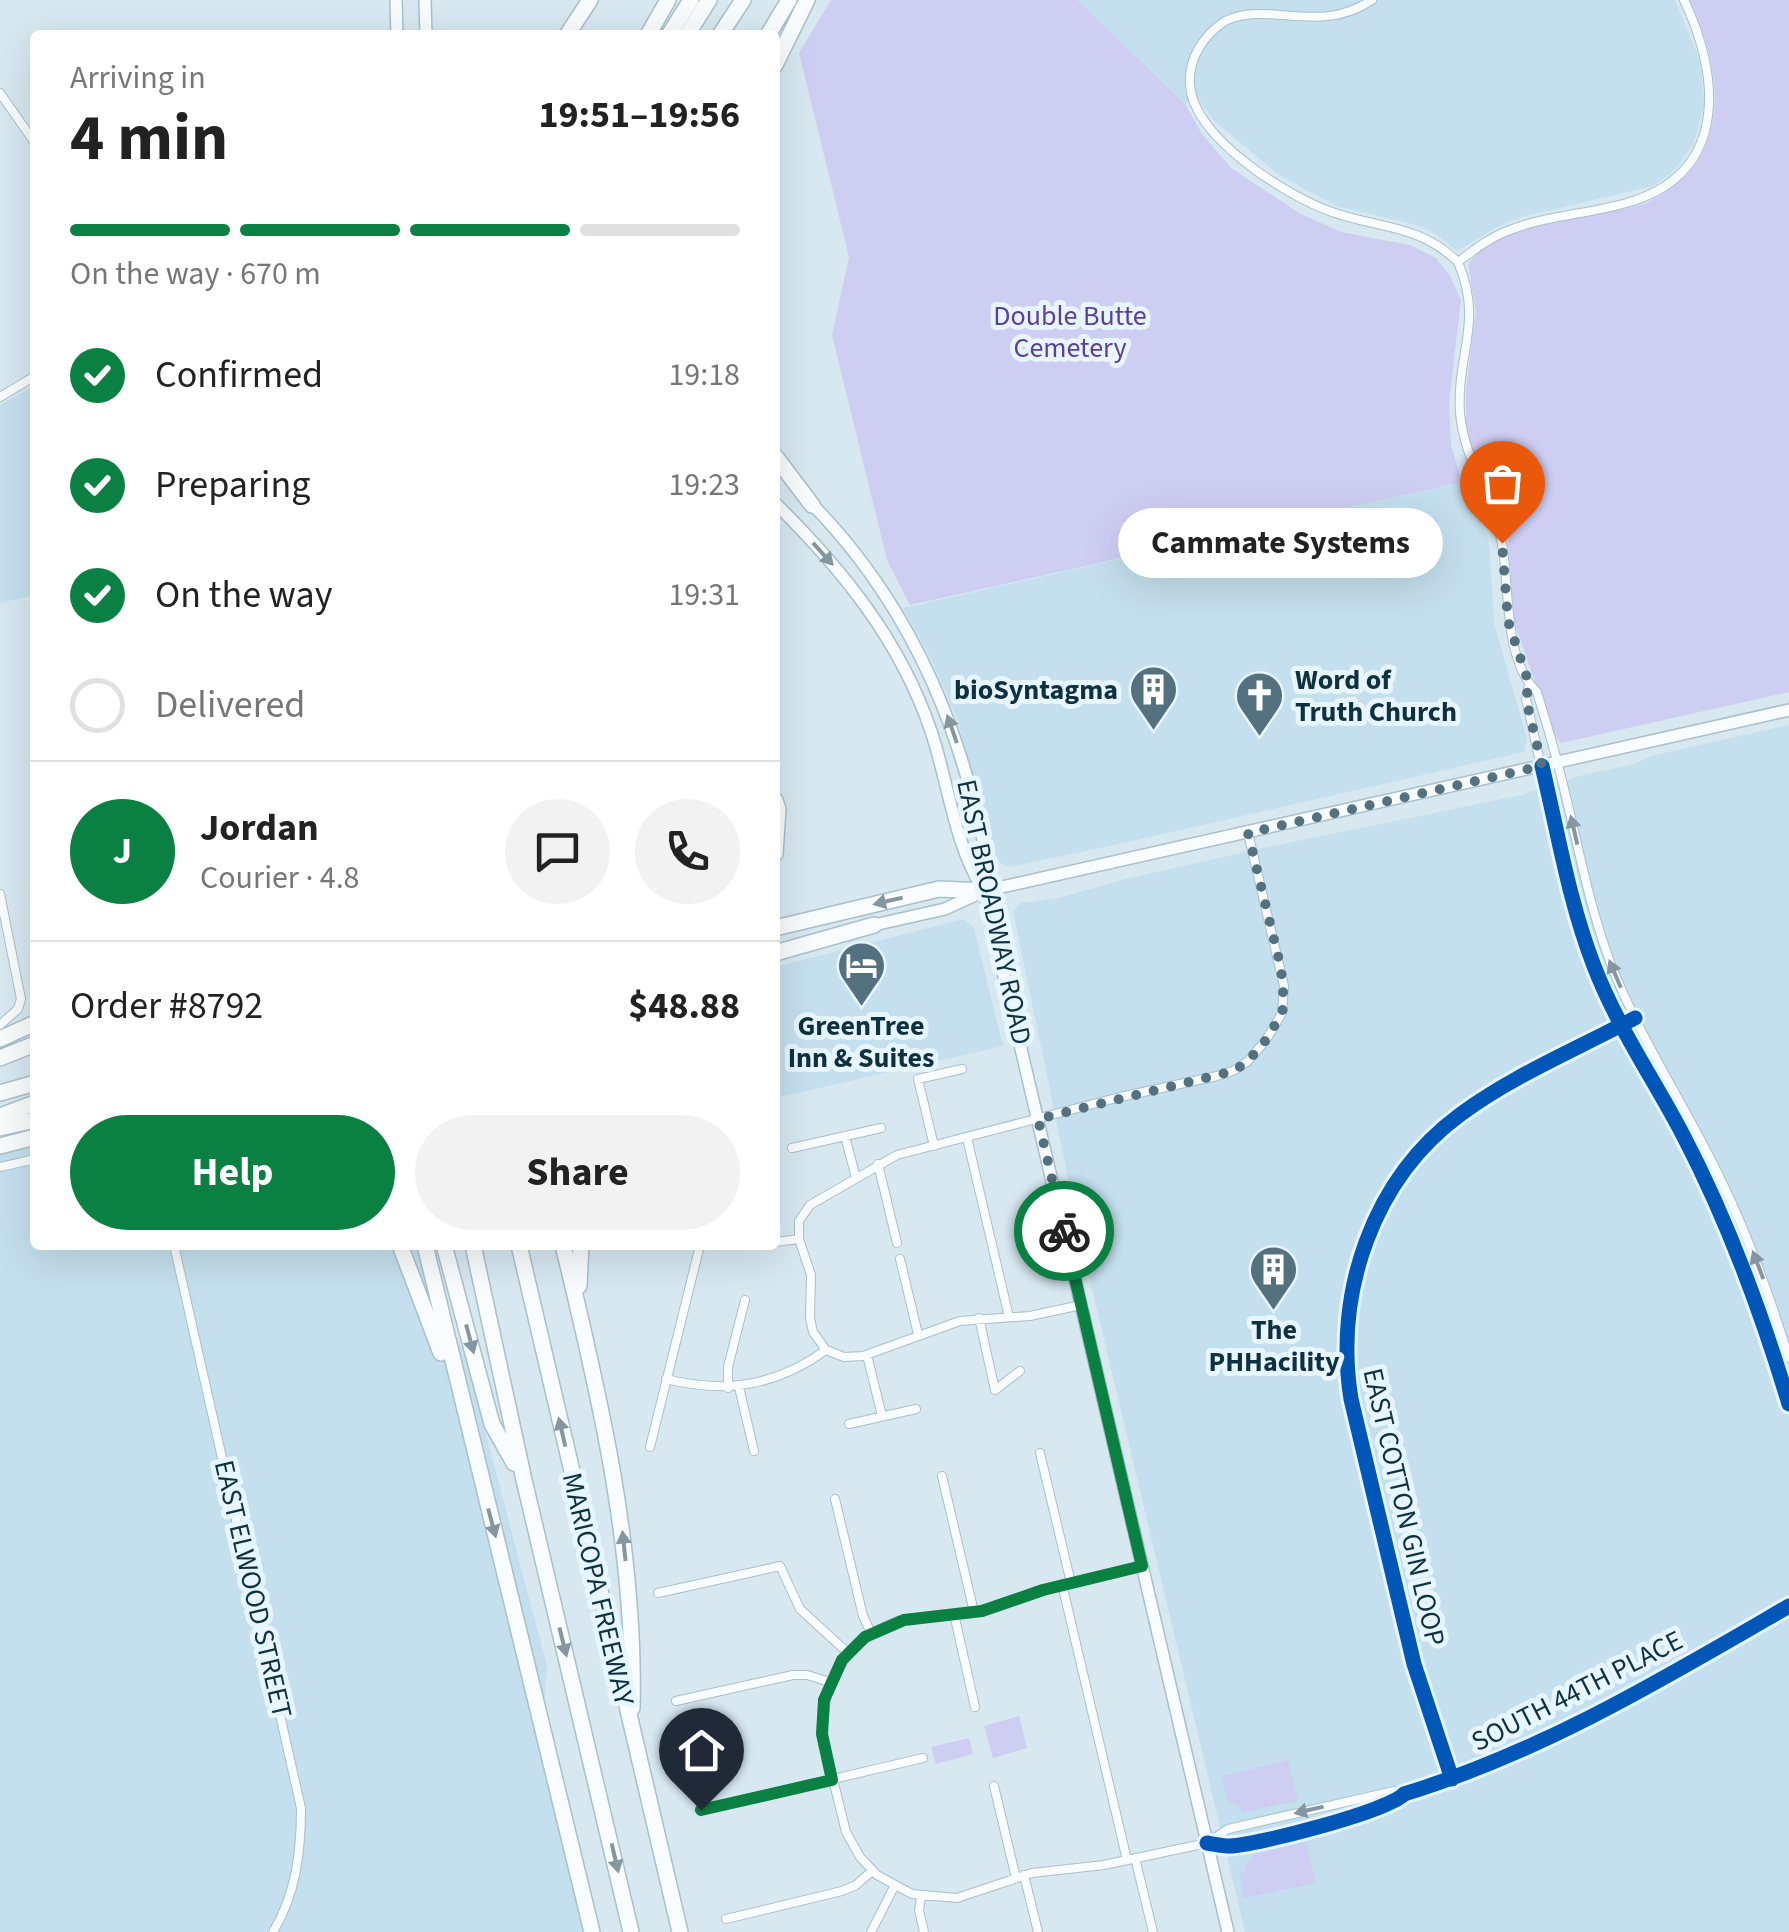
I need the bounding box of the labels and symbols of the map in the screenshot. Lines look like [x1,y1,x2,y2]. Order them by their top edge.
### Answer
park label: Double Butte Cemetery [993,296,1147,368]
pin [1460,441,1545,544]
callout: Cammate Systems [1117,508,1442,578]
one-way arrow [812,541,834,566]
place label: Word of Truth Church [1295,660,1457,732]
building icon: bioSyntagma [1127,664,1179,732]
place label: bioSyntagma [954,670,1118,710]
church icon: Word of Truth Church [1234,670,1286,738]
one-way arrow [944,713,959,743]
street label: EAST BROADWAY ROAD [946,776,1042,1048]
one-way arrow [1566,814,1581,845]
one-way arrow [872,894,903,909]
hotel icon: GreenTree Inn & Suites [835,940,887,1008]
one-way arrow [1607,959,1623,988]
place label: GreenTree Inn & Suites [788,1006,934,1078]
courier [1014,1181,1114,1281]
building icon: The PHHacility [1248,1244,1300,1312]
one-way arrow [1749,1250,1765,1280]
place label: The PHHacility [1208,1310,1340,1382]
one-way arrow [463,1324,478,1355]
street label: EAST COTTON GIN LOOP [1353,1364,1455,1650]
one-way arrow [554,1416,569,1447]
street label: EAST ELWOOD STREET [204,1456,302,1722]
street label: MARICOPA FREEWAY [552,1469,644,1710]
one-way arrow [484,1508,500,1539]
one-way arrow [616,1530,632,1561]
street label: SOUTH 44TH PLACE [1464,1620,1690,1762]
one-way arrow [556,1627,572,1658]
pin [659,1708,744,1811]
one-way arrow [1293,1803,1324,1818]
one-way arrow [608,1843,623,1874]

